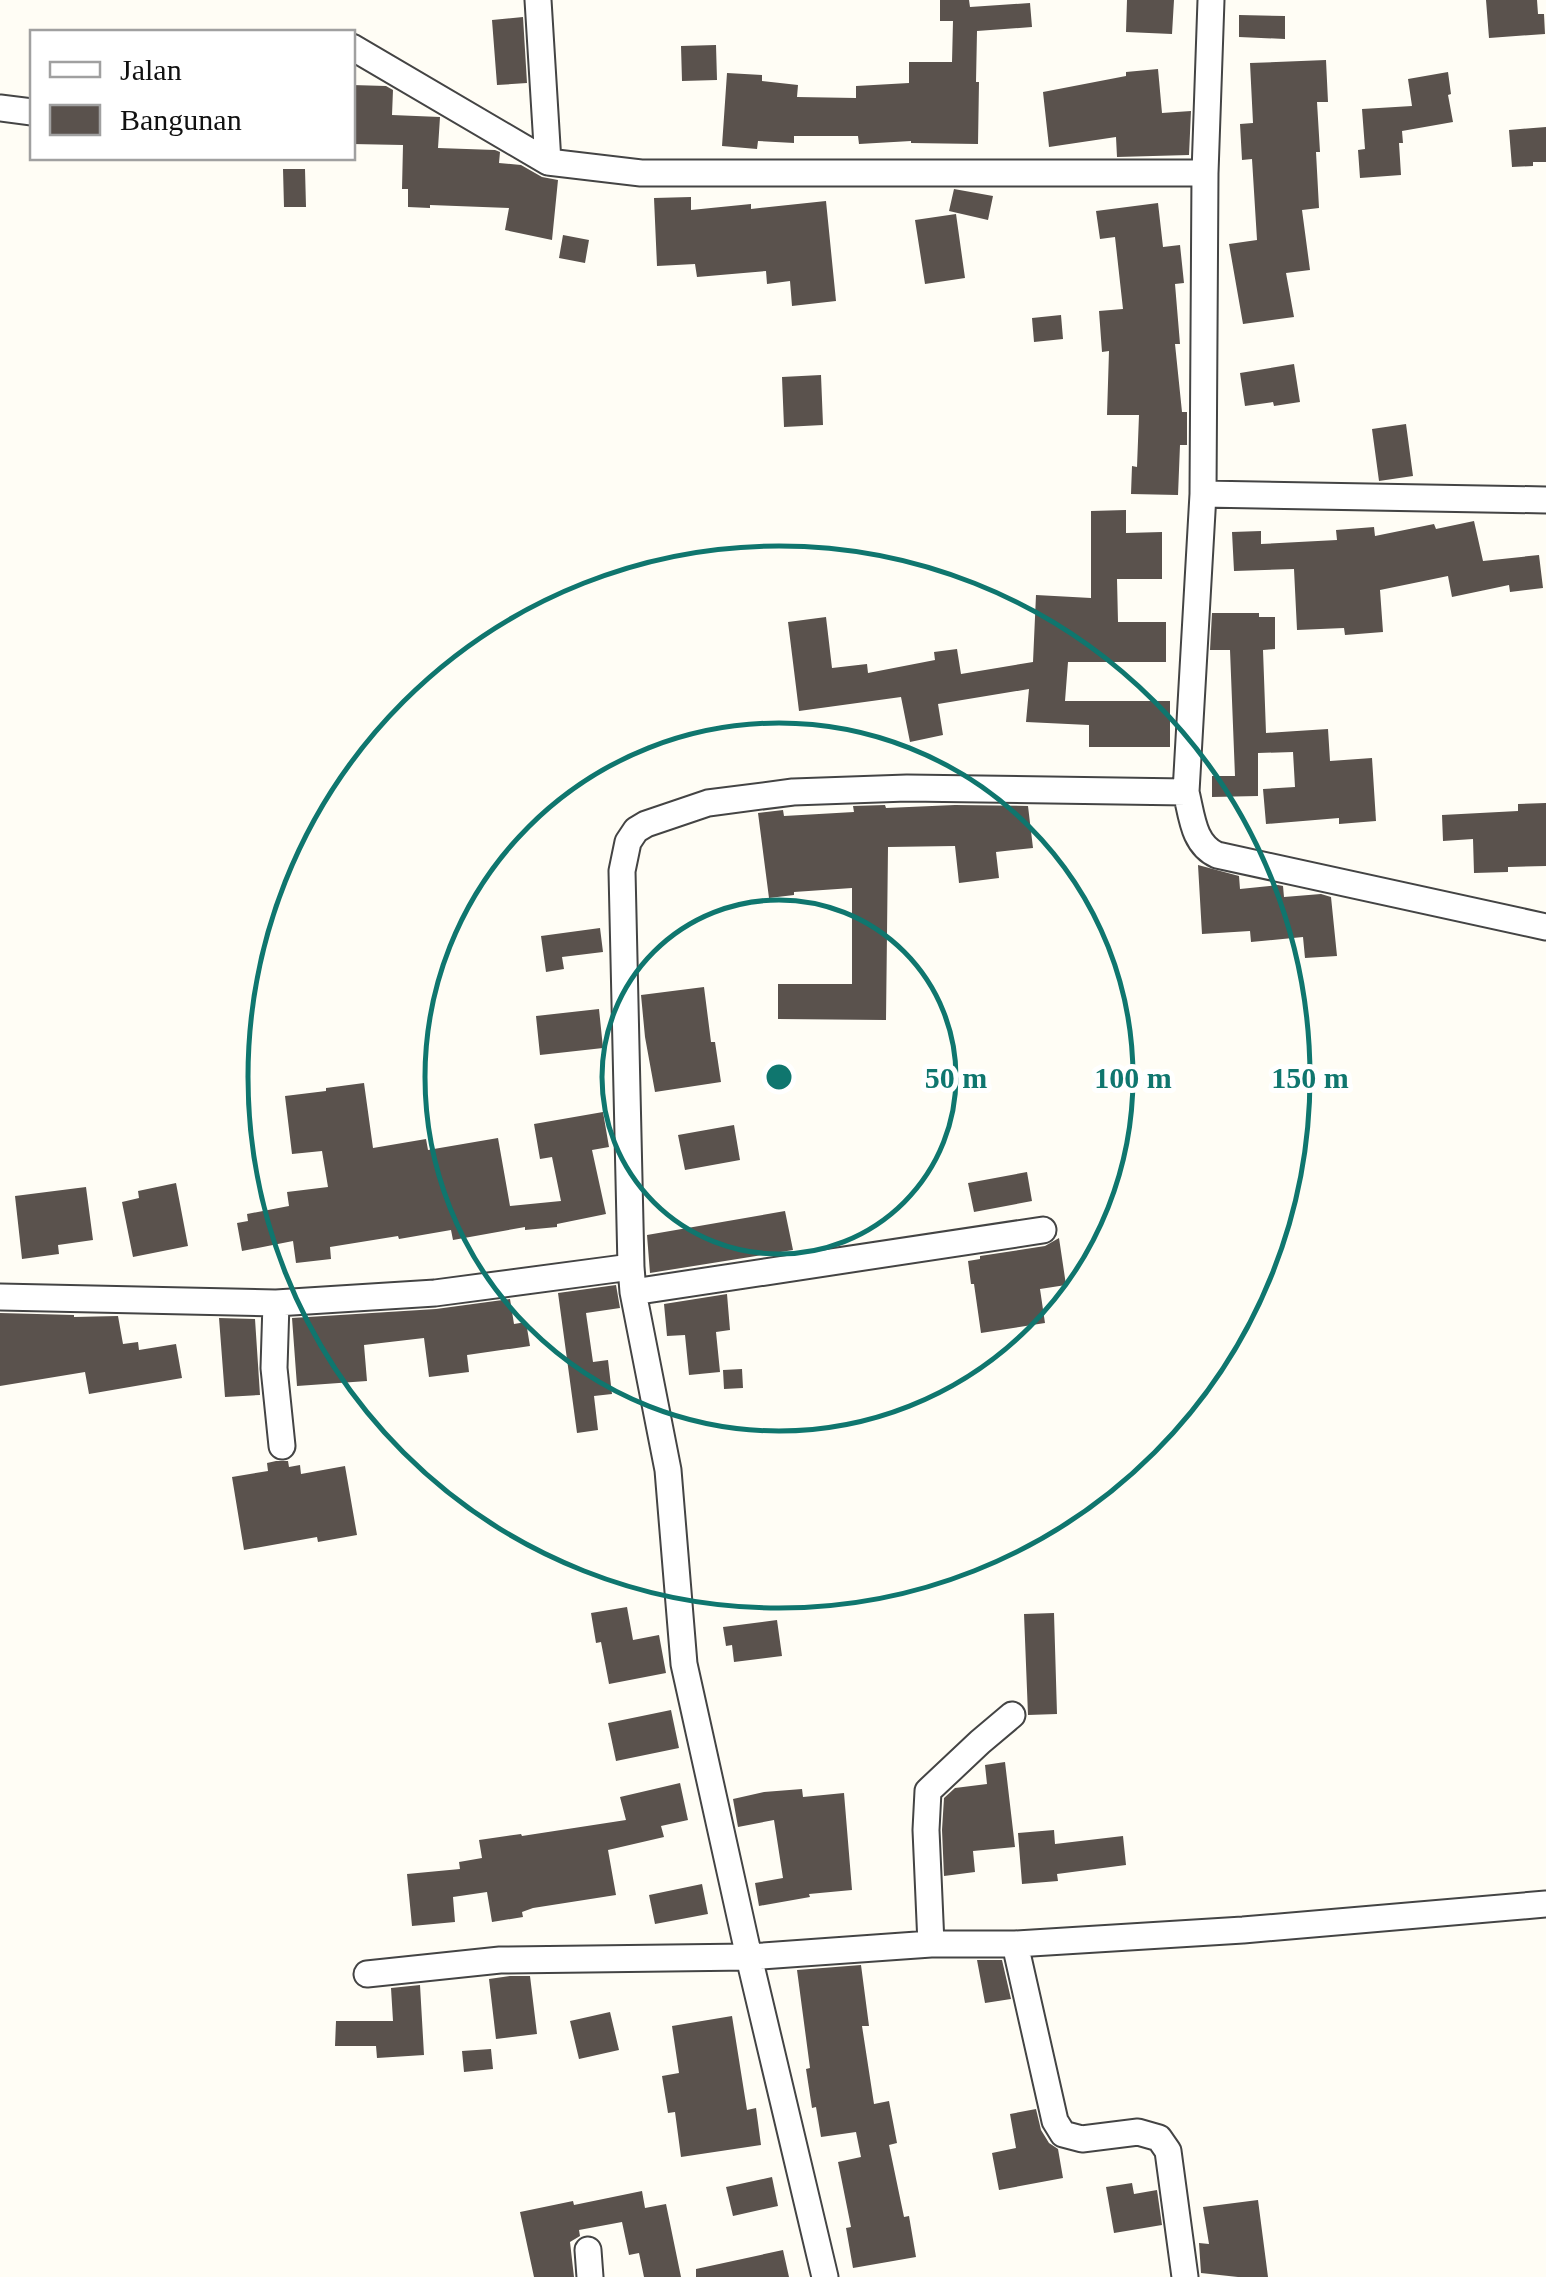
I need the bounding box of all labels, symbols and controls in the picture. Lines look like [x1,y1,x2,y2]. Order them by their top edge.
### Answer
legend [30,30,355,160]
text: Jalan [120,53,182,86]
text: Bangunan [120,103,242,136]
centre of rings [761,1059,797,1095]
text: 50 m [925,1061,987,1094]
text: 100 m [1094,1061,1172,1094]
text: 150 m [1271,1061,1349,1094]

